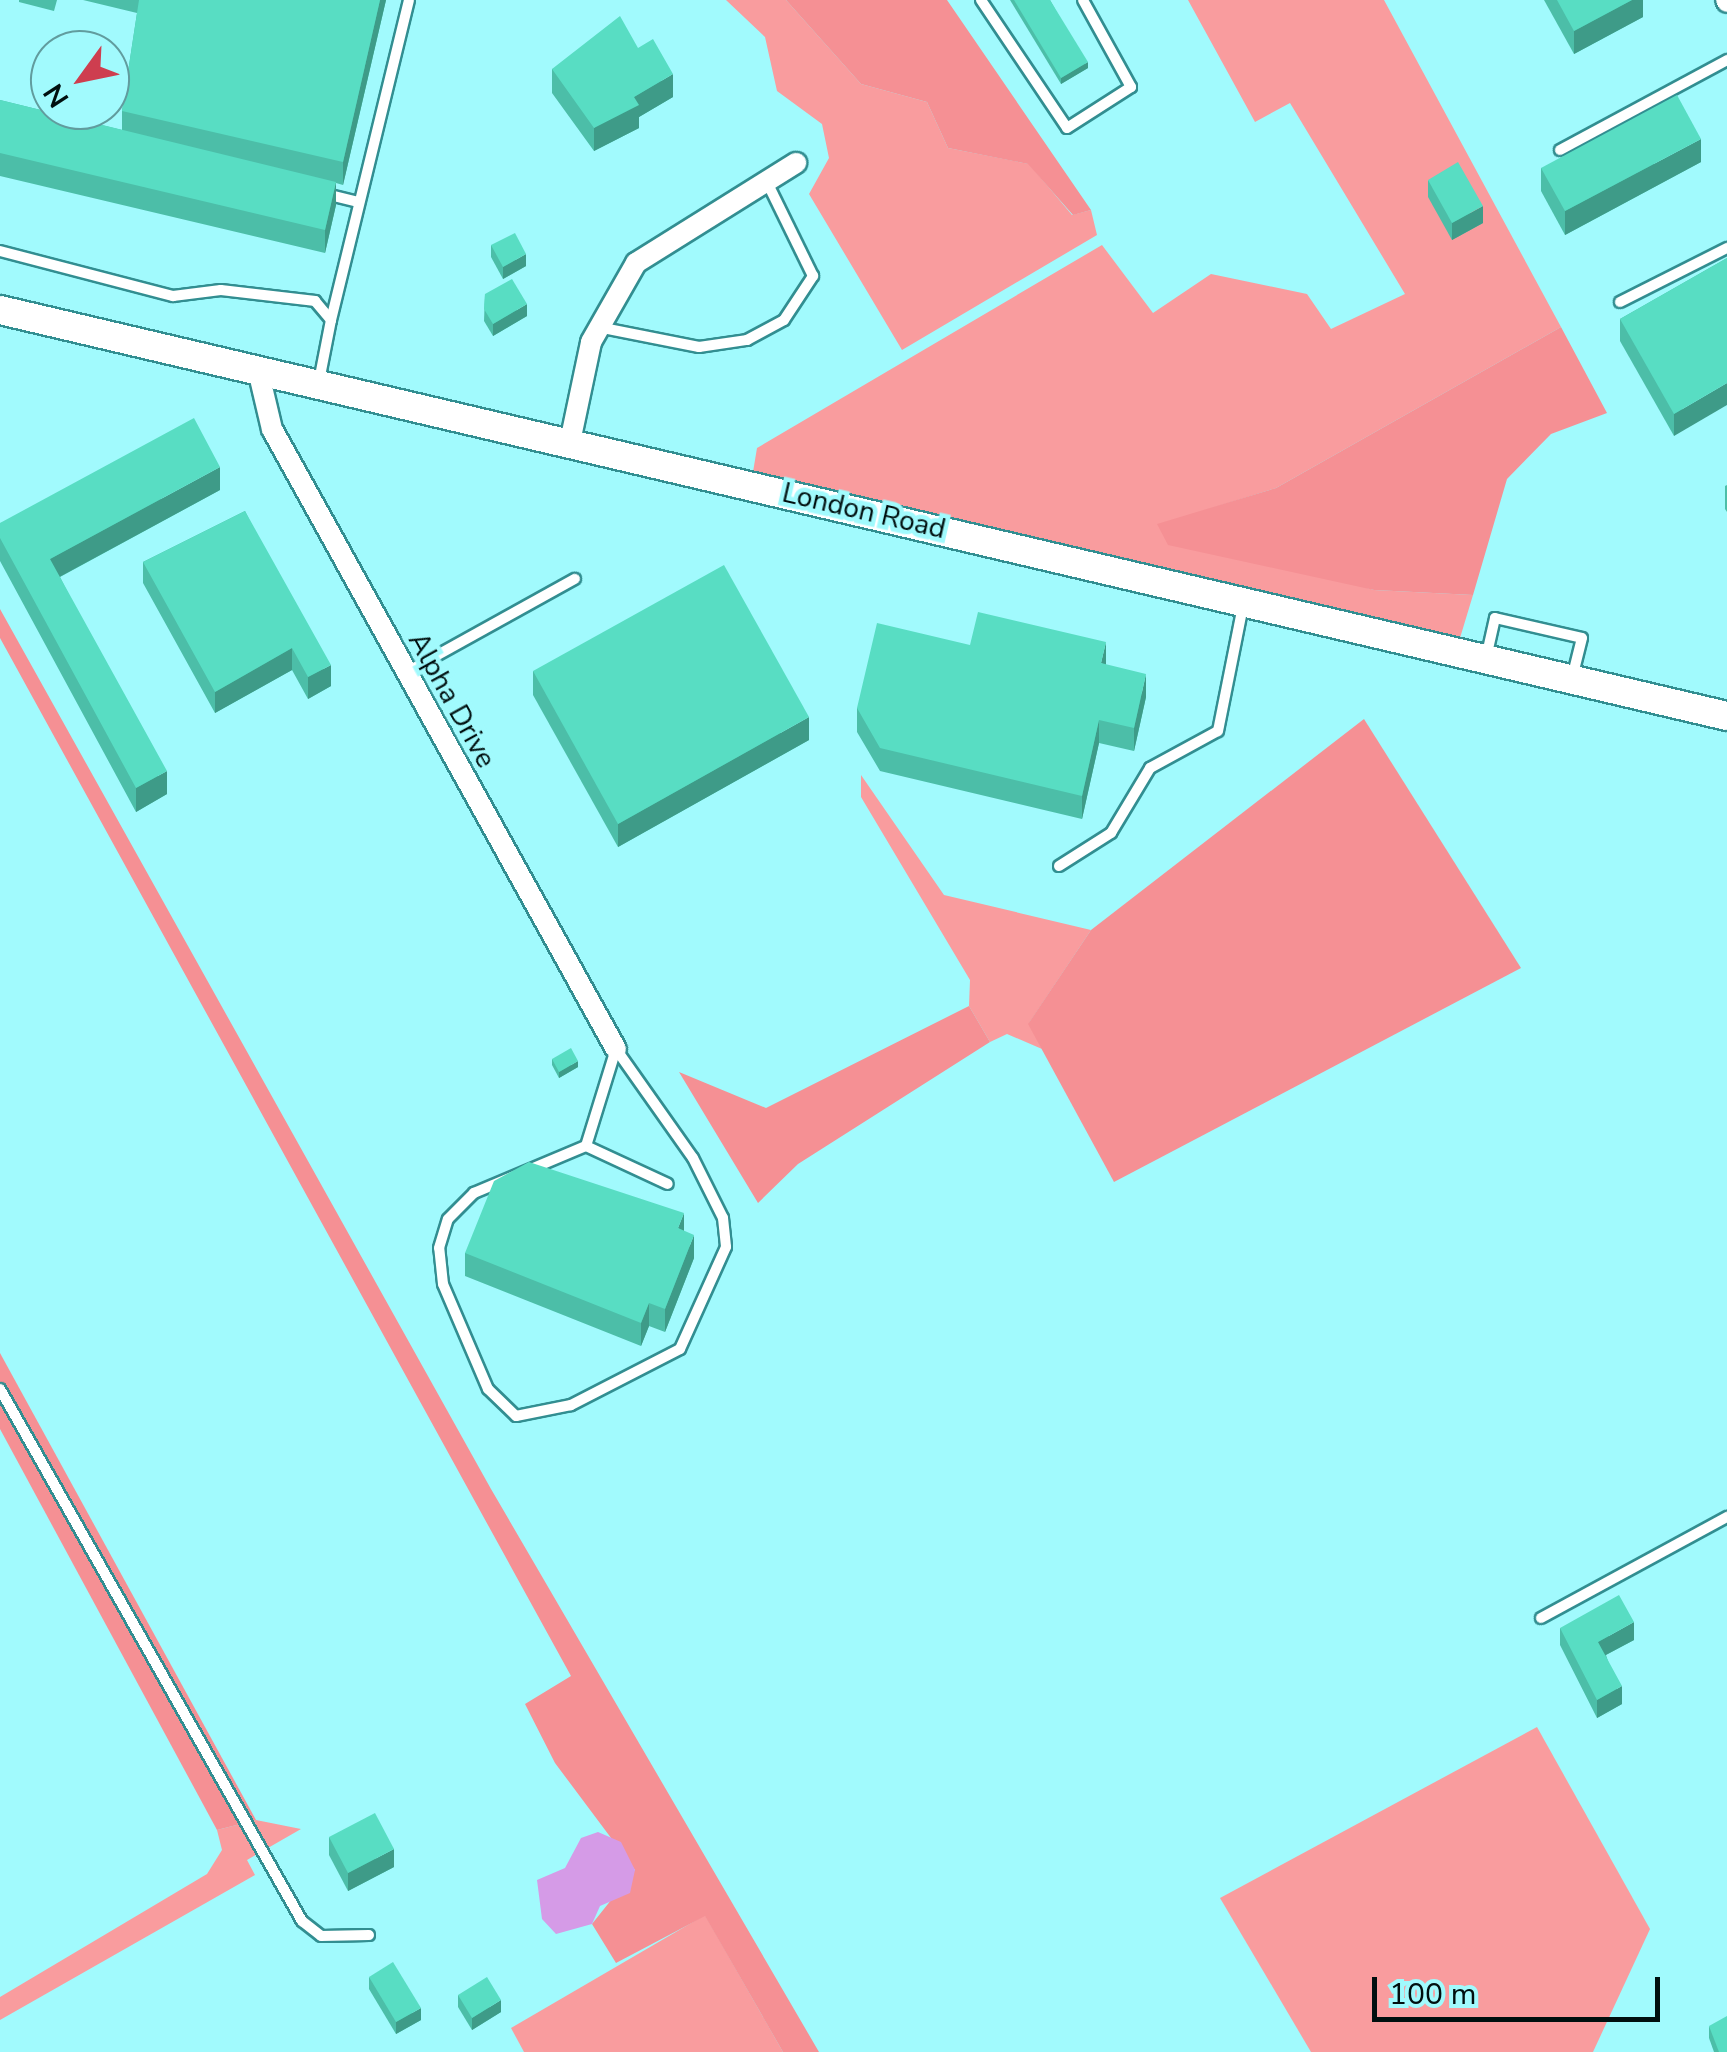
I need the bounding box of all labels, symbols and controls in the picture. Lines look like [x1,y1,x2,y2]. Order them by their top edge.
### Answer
north arrow [30,30,130,130]
text: N [35,76,78,114]
street label: London Road [779,476,949,546]
street label: Alpha Drive [401,627,503,773]
scale bar [1377,1957,1664,2019]
text: 100 m [1389,1974,1476,2015]

